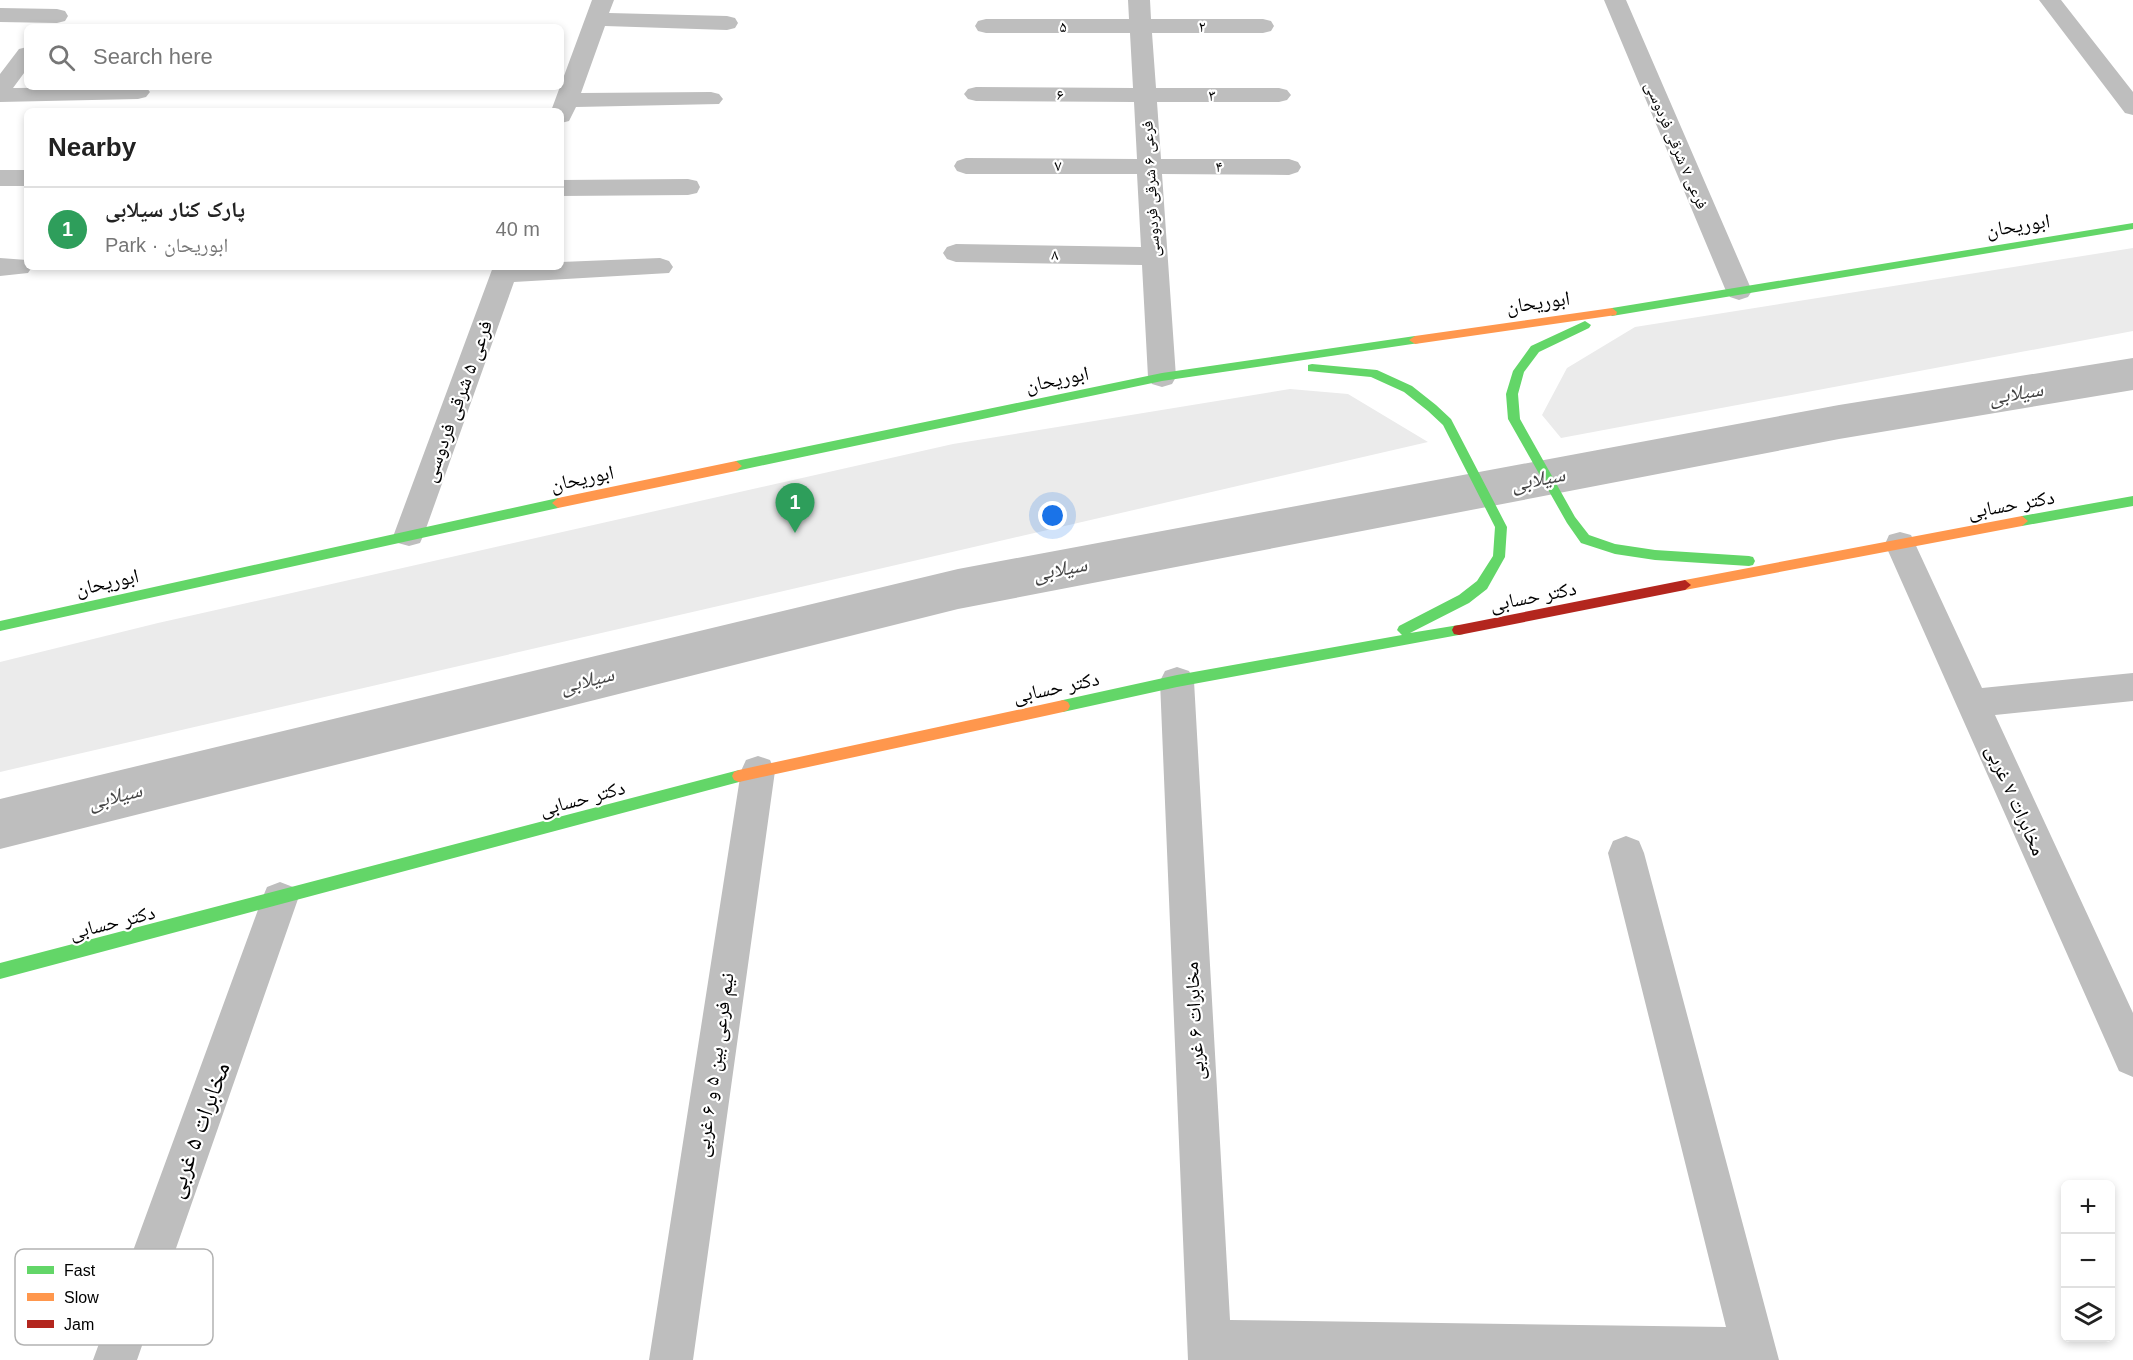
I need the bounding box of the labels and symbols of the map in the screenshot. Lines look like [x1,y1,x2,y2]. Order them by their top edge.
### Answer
street label: ۵ [1059,18,1067,35]
street label: ۲ [1198,18,1206,35]
street label: فرعی ۷ شرقی فردوسی [1640,79,1711,212]
street label: ۶ [1056,86,1064,103]
street label: ۳ [1208,87,1216,104]
street label: فرعی ۶ شرقی فردوسی [1138,120,1165,257]
street label: ۷ [1054,157,1062,174]
street label: ۴ [1215,158,1223,175]
street label: ابوریحان [1985,209,2052,242]
street label: ۸ [1051,246,1059,263]
street label: ابوریحان [1505,287,1572,318]
street label: فرعی ۵ شرقی فردوسی [418,317,497,485]
street label: ابوریحان [1023,362,1091,397]
water label: سیلابی [1987,377,2045,410]
street label: ابوریحان [548,461,616,496]
water label: سیلابی [1509,462,1567,497]
pin: 1 [776,484,814,533]
street label: دکتر حسابی [1966,486,2056,523]
your location [1038,501,1067,530]
water label: سیلابی [1031,552,1089,587]
street label: ابوریحان [73,564,141,601]
street label: دکتر حسابی [1488,577,1578,616]
water label: سیلابی [558,662,617,699]
street label: دکتر حسابی [1011,667,1101,708]
street label: مخابرات ۷ غربی [1981,741,2050,859]
street label: دکتر حسابی [537,776,627,821]
water label: سیلابی [86,778,145,815]
street label: دکتر حسابی [67,901,157,944]
street label: مخابرات ۶ غربی [1180,961,1209,1081]
street label: نیم فرعی بین ۵ و ۶ غربی [690,971,741,1159]
street label: مخابرات ۵ غربی [160,1058,236,1202]
legend [15,1249,213,1345]
text: Fast [64,1262,96,1279]
text: Slow [64,1289,99,1306]
text: Jam [64,1316,94,1333]

